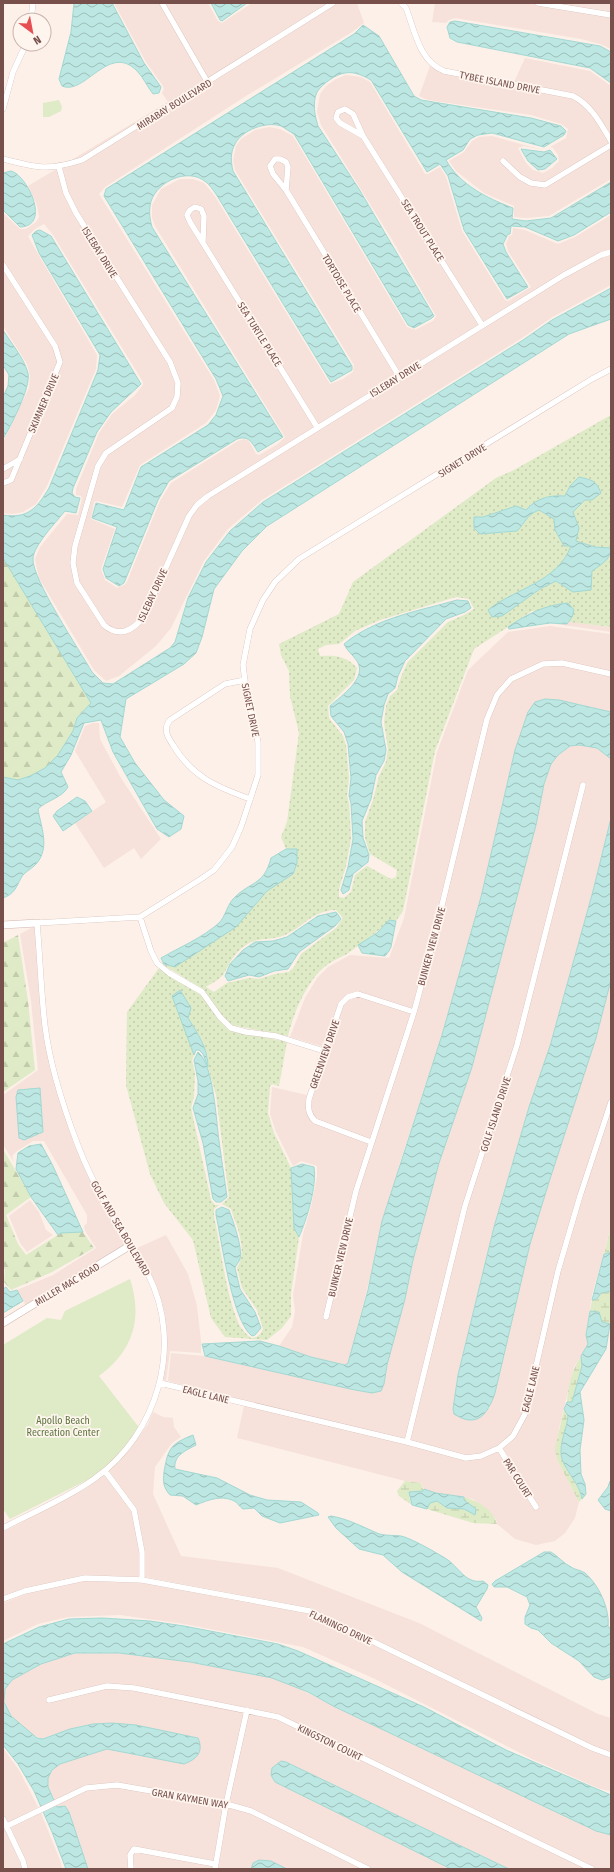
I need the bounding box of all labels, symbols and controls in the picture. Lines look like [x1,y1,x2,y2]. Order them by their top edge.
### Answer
north arrow [12,12,52,52]
text: N [31,33,43,47]
street label: TYBEE ISLAND DRIVE [458,69,541,97]
street label: MIRABAY BOULEVARD [135,77,214,133]
street label: SEA TROUT PLACE [398,197,446,264]
street label: ISLEBAY DRIVE [79,225,120,281]
street label: TORTOISE PLACE [319,252,363,315]
street label: SEA TURTLE PLACE [235,300,284,369]
street label: ISLEBAY DRIVE [368,359,424,400]
street label: SKIMMER DRIVE [26,372,62,435]
street label: SIGNET DRIVE [436,441,489,480]
street label: ISLEBAY DRIVE [135,566,171,624]
street label: SIGNET DRIVE [238,682,262,739]
street label: BUNKER VIEW DRIVE [416,905,448,987]
street label: GREENVIEW DRIVE [307,1018,343,1091]
street label: GOLF ISLAND DRIVE [478,1075,514,1153]
street label: GOLF AND SEA BOULEVARD [88,1179,152,1278]
street label: BUNKER VIEW DRIVE [326,1216,356,1298]
street label: MILLER MAC ROAD [33,1261,102,1309]
street label: EAGLE LANE [519,1364,543,1414]
street label: EAGLE LANE [181,1383,231,1407]
park label: Apollo Beach Recreation Center [27,1415,100,1439]
street label: PAR COURT [500,1456,534,1501]
street label: FLAMINGO DRIVE [307,1608,374,1648]
street label: KINGSTON COURT [295,1722,364,1764]
street label: GRAN KAYMEN WAY [151,1786,229,1812]

